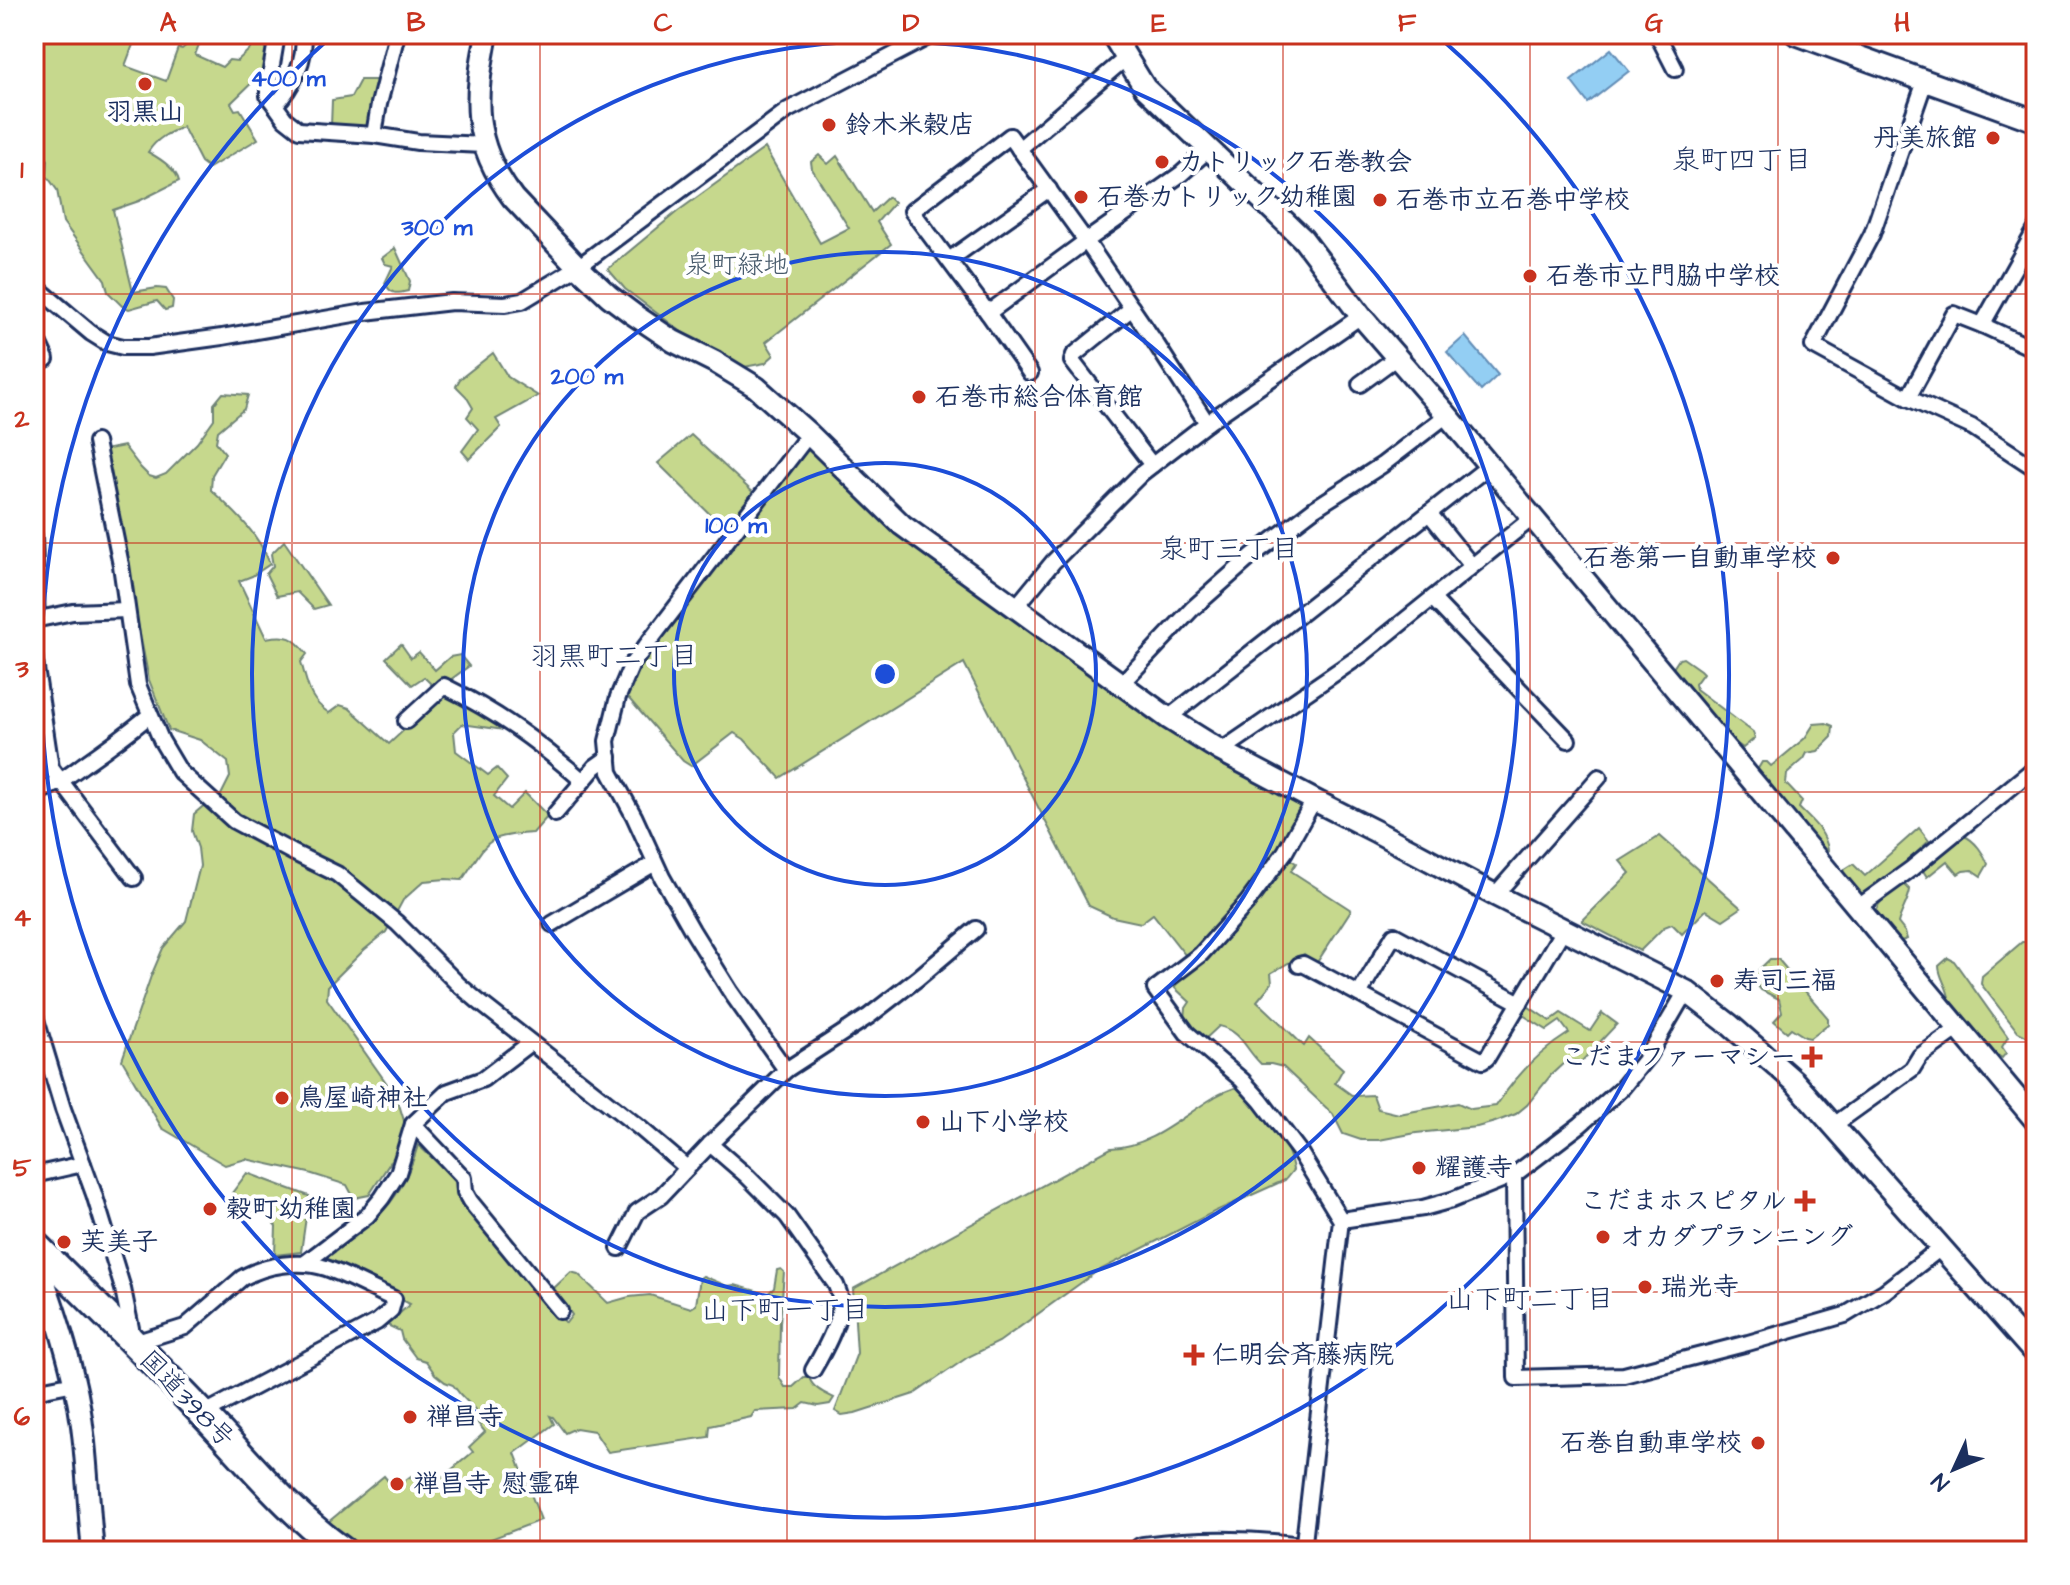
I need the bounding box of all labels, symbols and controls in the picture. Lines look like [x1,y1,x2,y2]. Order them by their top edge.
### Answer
text: A [160,5,177,41]
text: B [407,5,426,41]
text: C [654,5,673,41]
text: D [903,5,920,41]
text: E [1151,5,1167,41]
text: F [1398,5,1417,41]
text: G [1645,5,1663,41]
text: H [1894,5,1910,41]
text: 400 m [251,62,326,96]
marker: 羽黒山 [136,75,154,93]
place label: 羽黒山 [106,94,184,130]
place label: 鈴木米穀店 [845,107,975,143]
marker: 鈴木米穀店 [820,116,838,134]
place label: 丹美旅館 [1873,120,1977,156]
marker: 丹美旅館 [1984,129,2002,147]
district label: 泉町四丁目 [1672,141,1812,180]
place label: カトリック石巻教会 [1178,144,1412,180]
text: 1 [20,152,24,188]
marker: カトリック石巻教会 [1153,153,1171,171]
place label: 石巻カトリック幼稚園 [1097,179,1357,215]
place label: 石巻市立石巻中学校 [1396,182,1630,218]
marker: 石巻カトリック幼稚園 [1072,188,1090,206]
marker: 石巻市立石巻中学校 [1371,191,1389,209]
text: 300 m [401,211,473,245]
park label: 泉町緑地 [685,247,789,283]
place label: 石巻市立門脇中学校 [1546,258,1780,294]
marker: 石巻市立門脇中学校 [1521,267,1539,285]
text: 200 m [550,360,623,394]
place label: 石巻市総合体育館 [935,379,1143,415]
marker: 石巻市総合体育館 [910,388,928,406]
text: 2 [14,401,30,437]
text: 100 m [705,509,767,543]
district label: 泉町三丁目 [1159,530,1299,569]
place label: 石巻第一自動車学校 [1583,540,1817,576]
marker: 石巻第一自動車学校 [1824,549,1842,567]
district label: 羽黒町二丁目 [530,637,698,676]
text: 3 [14,651,29,687]
centre of rings [871,660,899,688]
text: 4 [13,900,31,936]
place label: 寿司三福 [1733,963,1837,999]
marker: 寿司三福 [1708,972,1726,990]
place label: こだまファーマシー [1561,1039,1796,1075]
marker: こだまファーマシー [1803,1048,1821,1066]
place label: 鳥屋崎神社 [298,1080,428,1116]
marker: 鳥屋崎神社 [273,1089,291,1107]
place label: 山下小学校 [939,1104,1069,1140]
marker: 山下小学校 [914,1113,932,1131]
text: 5 [13,1150,32,1186]
place label: 耀護寺 [1435,1150,1513,1186]
marker: 耀護寺 [1410,1159,1428,1177]
place label: こだまホスピタル [1580,1183,1787,1219]
marker: こだまホスピタル [1794,1190,1816,1212]
place label: 穀町幼稚園 [226,1191,356,1227]
marker: 穀町幼稚園 [201,1200,219,1218]
place label: オカダプランニング [1619,1219,1853,1255]
place label: 芙美子 [80,1224,158,1260]
marker: オカダプランニング [1594,1228,1612,1246]
marker: 芙美子 [55,1233,73,1251]
place label: 瑞光寺 [1661,1269,1739,1305]
marker: 瑞光寺 [1636,1278,1654,1296]
district label: 山下町二丁目 [1446,1280,1614,1319]
district label: 山下町一丁目 [701,1291,869,1330]
place label: 仁明会斉藤病院 [1212,1337,1394,1373]
street label: 国道398号 [131,1342,243,1456]
marker: 仁明会斉藤病院 [1183,1344,1205,1366]
text: 6 [14,1399,31,1435]
place label: 禅昌寺 [426,1399,504,1435]
marker: 禅昌寺 [401,1408,419,1426]
place label: 石巻自動車学校 [1560,1425,1742,1461]
north arrow [1914,1429,1994,1509]
marker: 石巻自動車学校 [1749,1434,1767,1452]
place label: 禅昌寺 慰霊碑 [413,1466,579,1502]
text: N [1925,1466,1957,1498]
marker: 禅昌寺 慰霊碑 [388,1475,406,1493]

